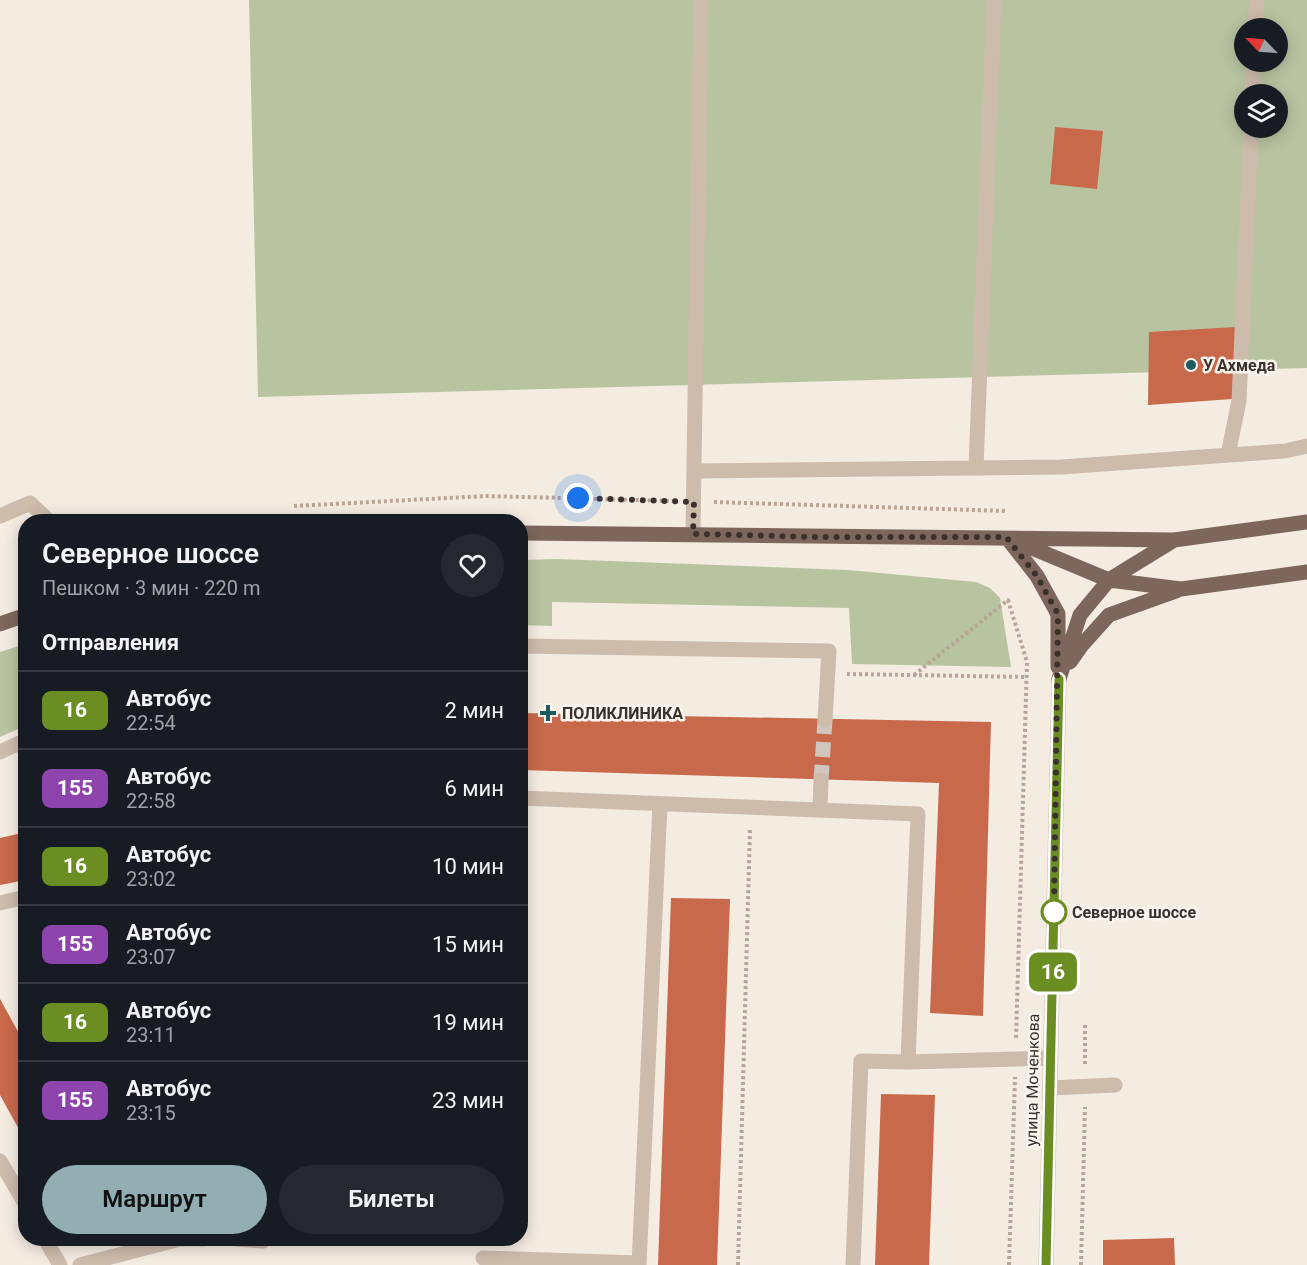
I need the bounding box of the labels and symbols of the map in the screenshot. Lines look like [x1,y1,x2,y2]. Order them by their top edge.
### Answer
north arrow [1234,18,1288,72]
place label: У Ахмеда [1203,356,1276,375]
marker: У Ахмеда [1184,358,1198,372]
your location [563,483,593,513]
marker: ПОЛИКЛИНИКА [539,704,557,722]
place label: ПОЛИКЛИНИКА [562,704,683,723]
marker: Северное шоссе [1041,899,1067,925]
place label: Северное шоссе [1072,903,1196,922]
line badge: 16 [1026,952,1080,992]
street label: улица Моченкова [1022,1013,1043,1147]

